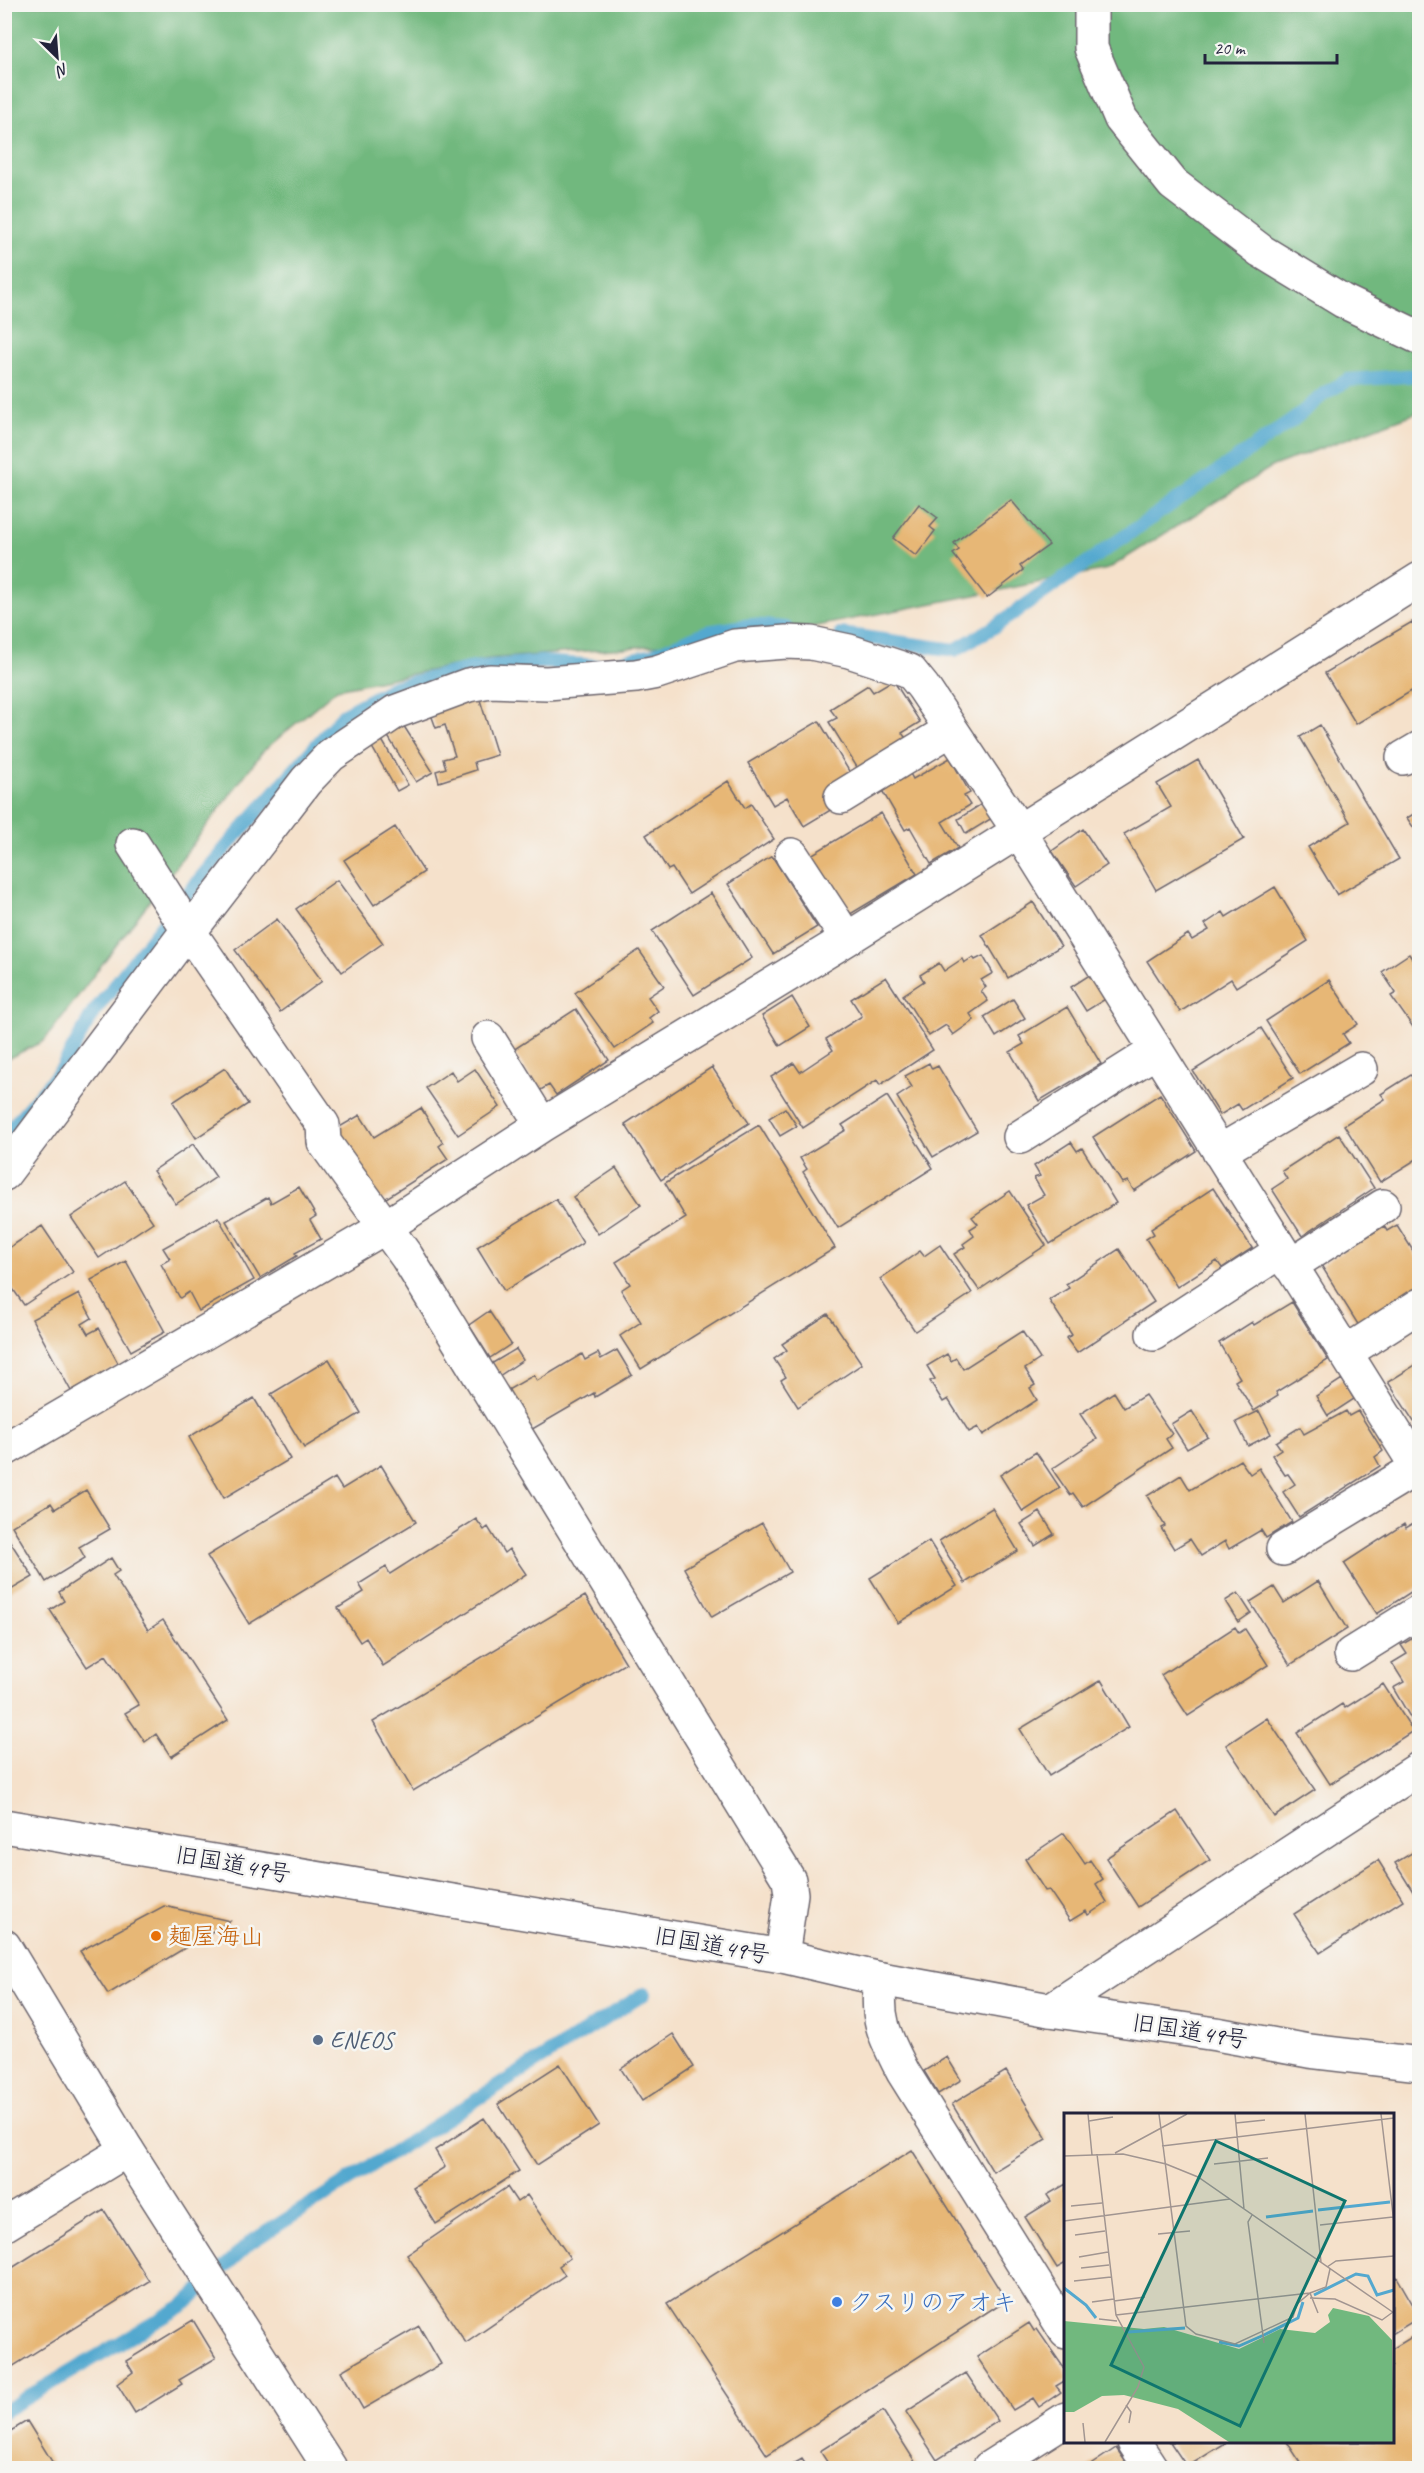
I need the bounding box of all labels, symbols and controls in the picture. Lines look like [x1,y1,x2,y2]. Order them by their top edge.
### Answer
north arrow [27,27,87,87]
scale bar [1205,27,1337,65]
text: 20 m [1214,37,1247,59]
text: N [51,59,72,82]
street label: 旧国道49号 [172,1839,294,1889]
street label: 旧国道49号 [651,1920,773,1970]
place label: 麺屋海山 [168,1921,264,1951]
marker: 麺屋海山 [149,1929,163,1943]
street label: 旧国道49号 [1130,2007,1250,2055]
place label: ENEOS [330,2025,396,2055]
marker: ENEOS [311,2033,325,2047]
inset map [1064,2113,1394,2443]
place label: クスリのアオキ [849,2287,1017,2317]
marker: クスリのアオキ [830,2295,844,2309]

